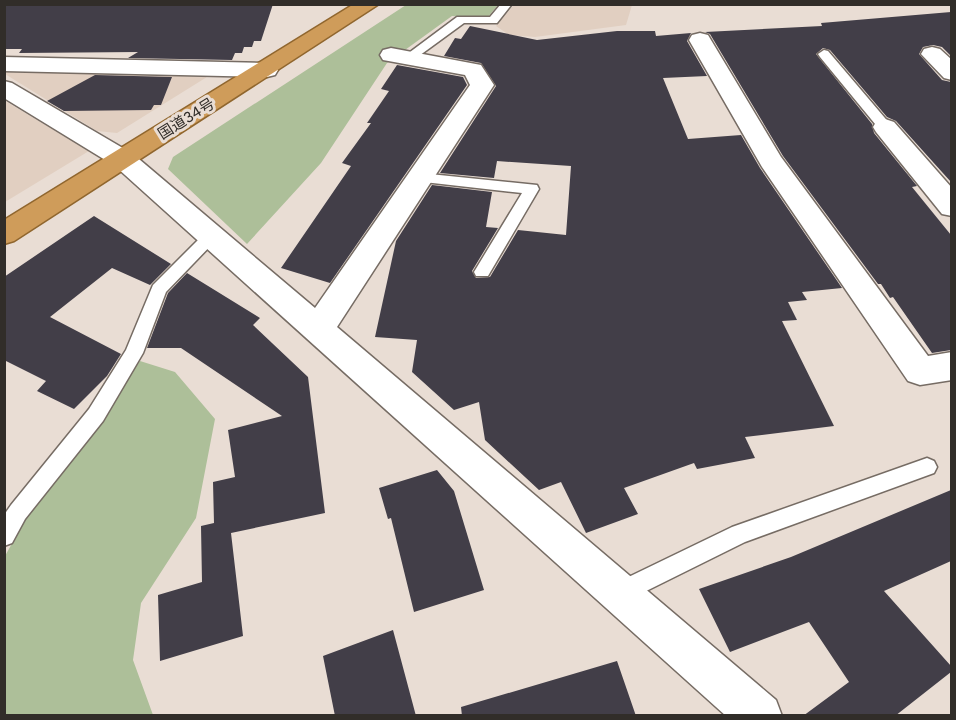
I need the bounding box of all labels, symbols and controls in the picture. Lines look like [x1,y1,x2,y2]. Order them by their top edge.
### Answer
street label: 国道34号 [155,95,219,145]

